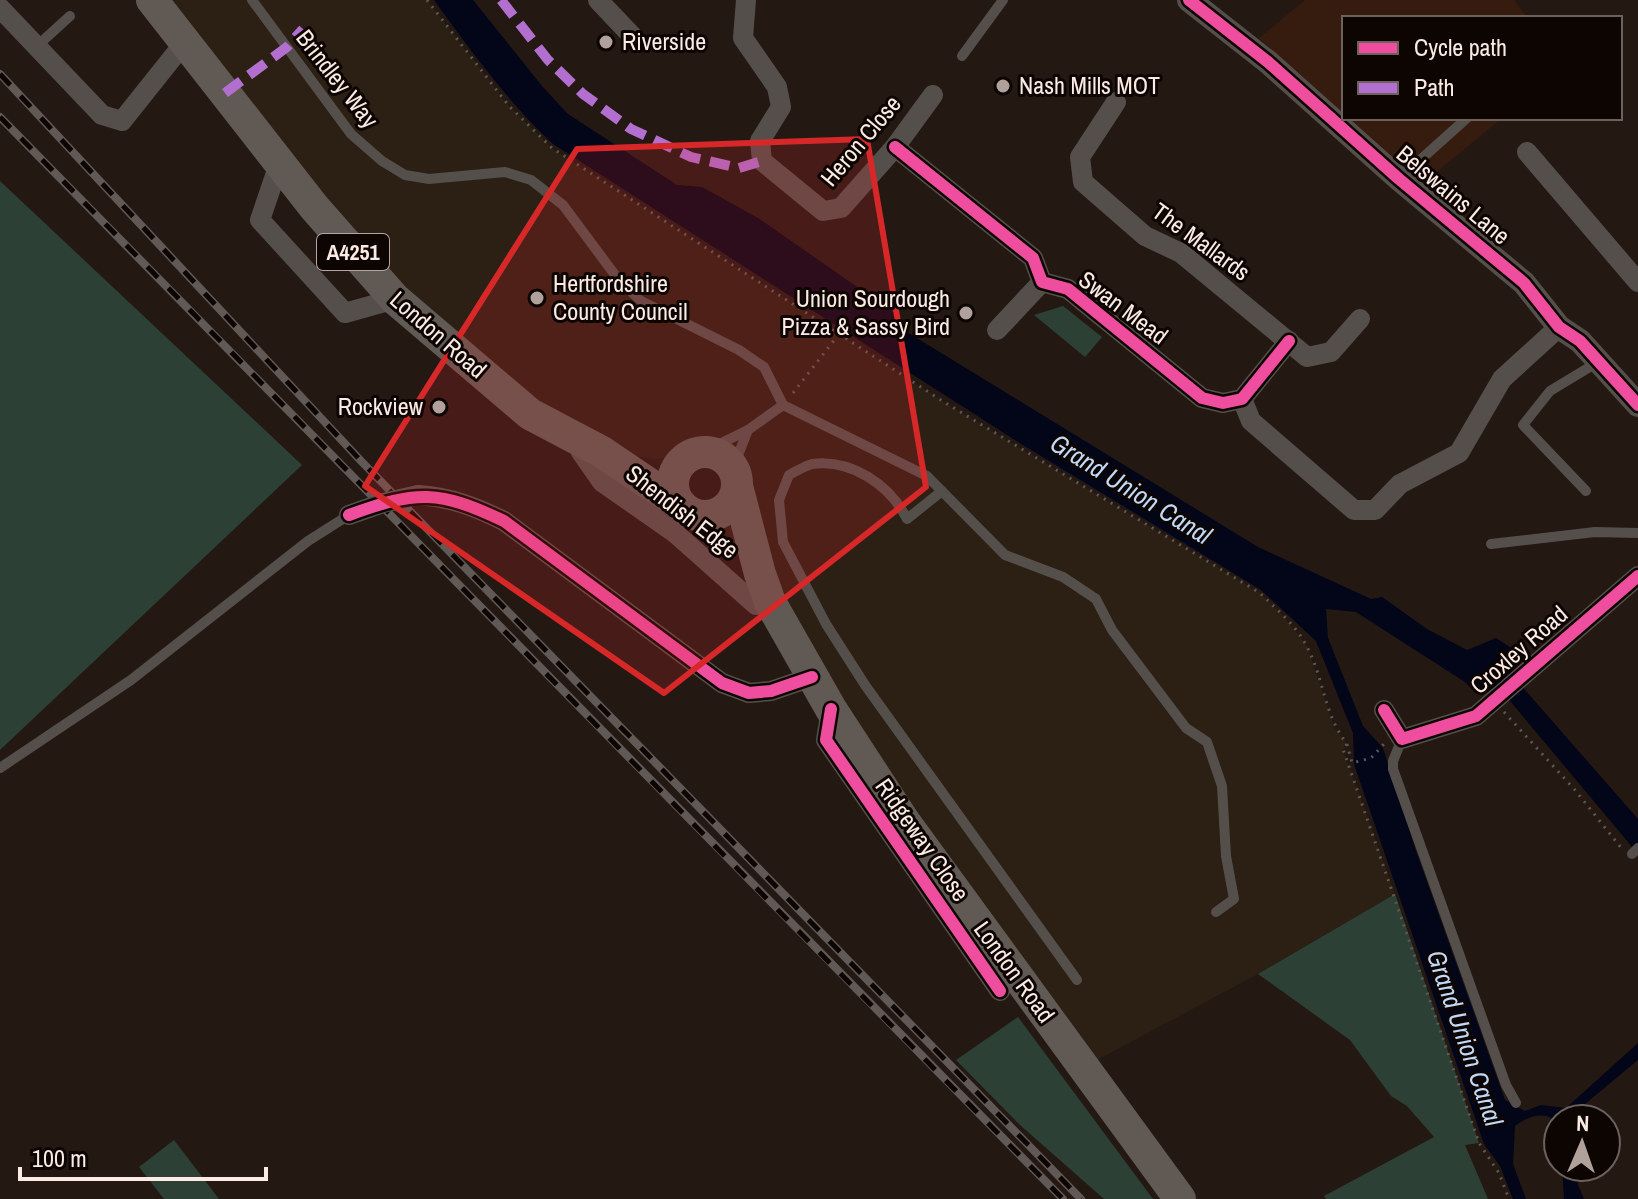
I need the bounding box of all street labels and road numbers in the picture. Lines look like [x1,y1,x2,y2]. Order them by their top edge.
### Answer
street label: Brindley Way [289,23,386,134]
street label: Heron Close [813,88,908,193]
street label: Belswains Lane [1390,137,1517,251]
street label: The Mallards [1146,195,1257,288]
road number: A4251 [317,234,389,270]
street label: Swan Mead [1072,263,1175,351]
street label: London Road [384,283,494,385]
street label: Shendish Edge [620,457,745,565]
street label: Croxley Road [1463,598,1574,700]
street label: Ridgeway Close [869,772,977,907]
street label: London Road [967,914,1062,1029]

